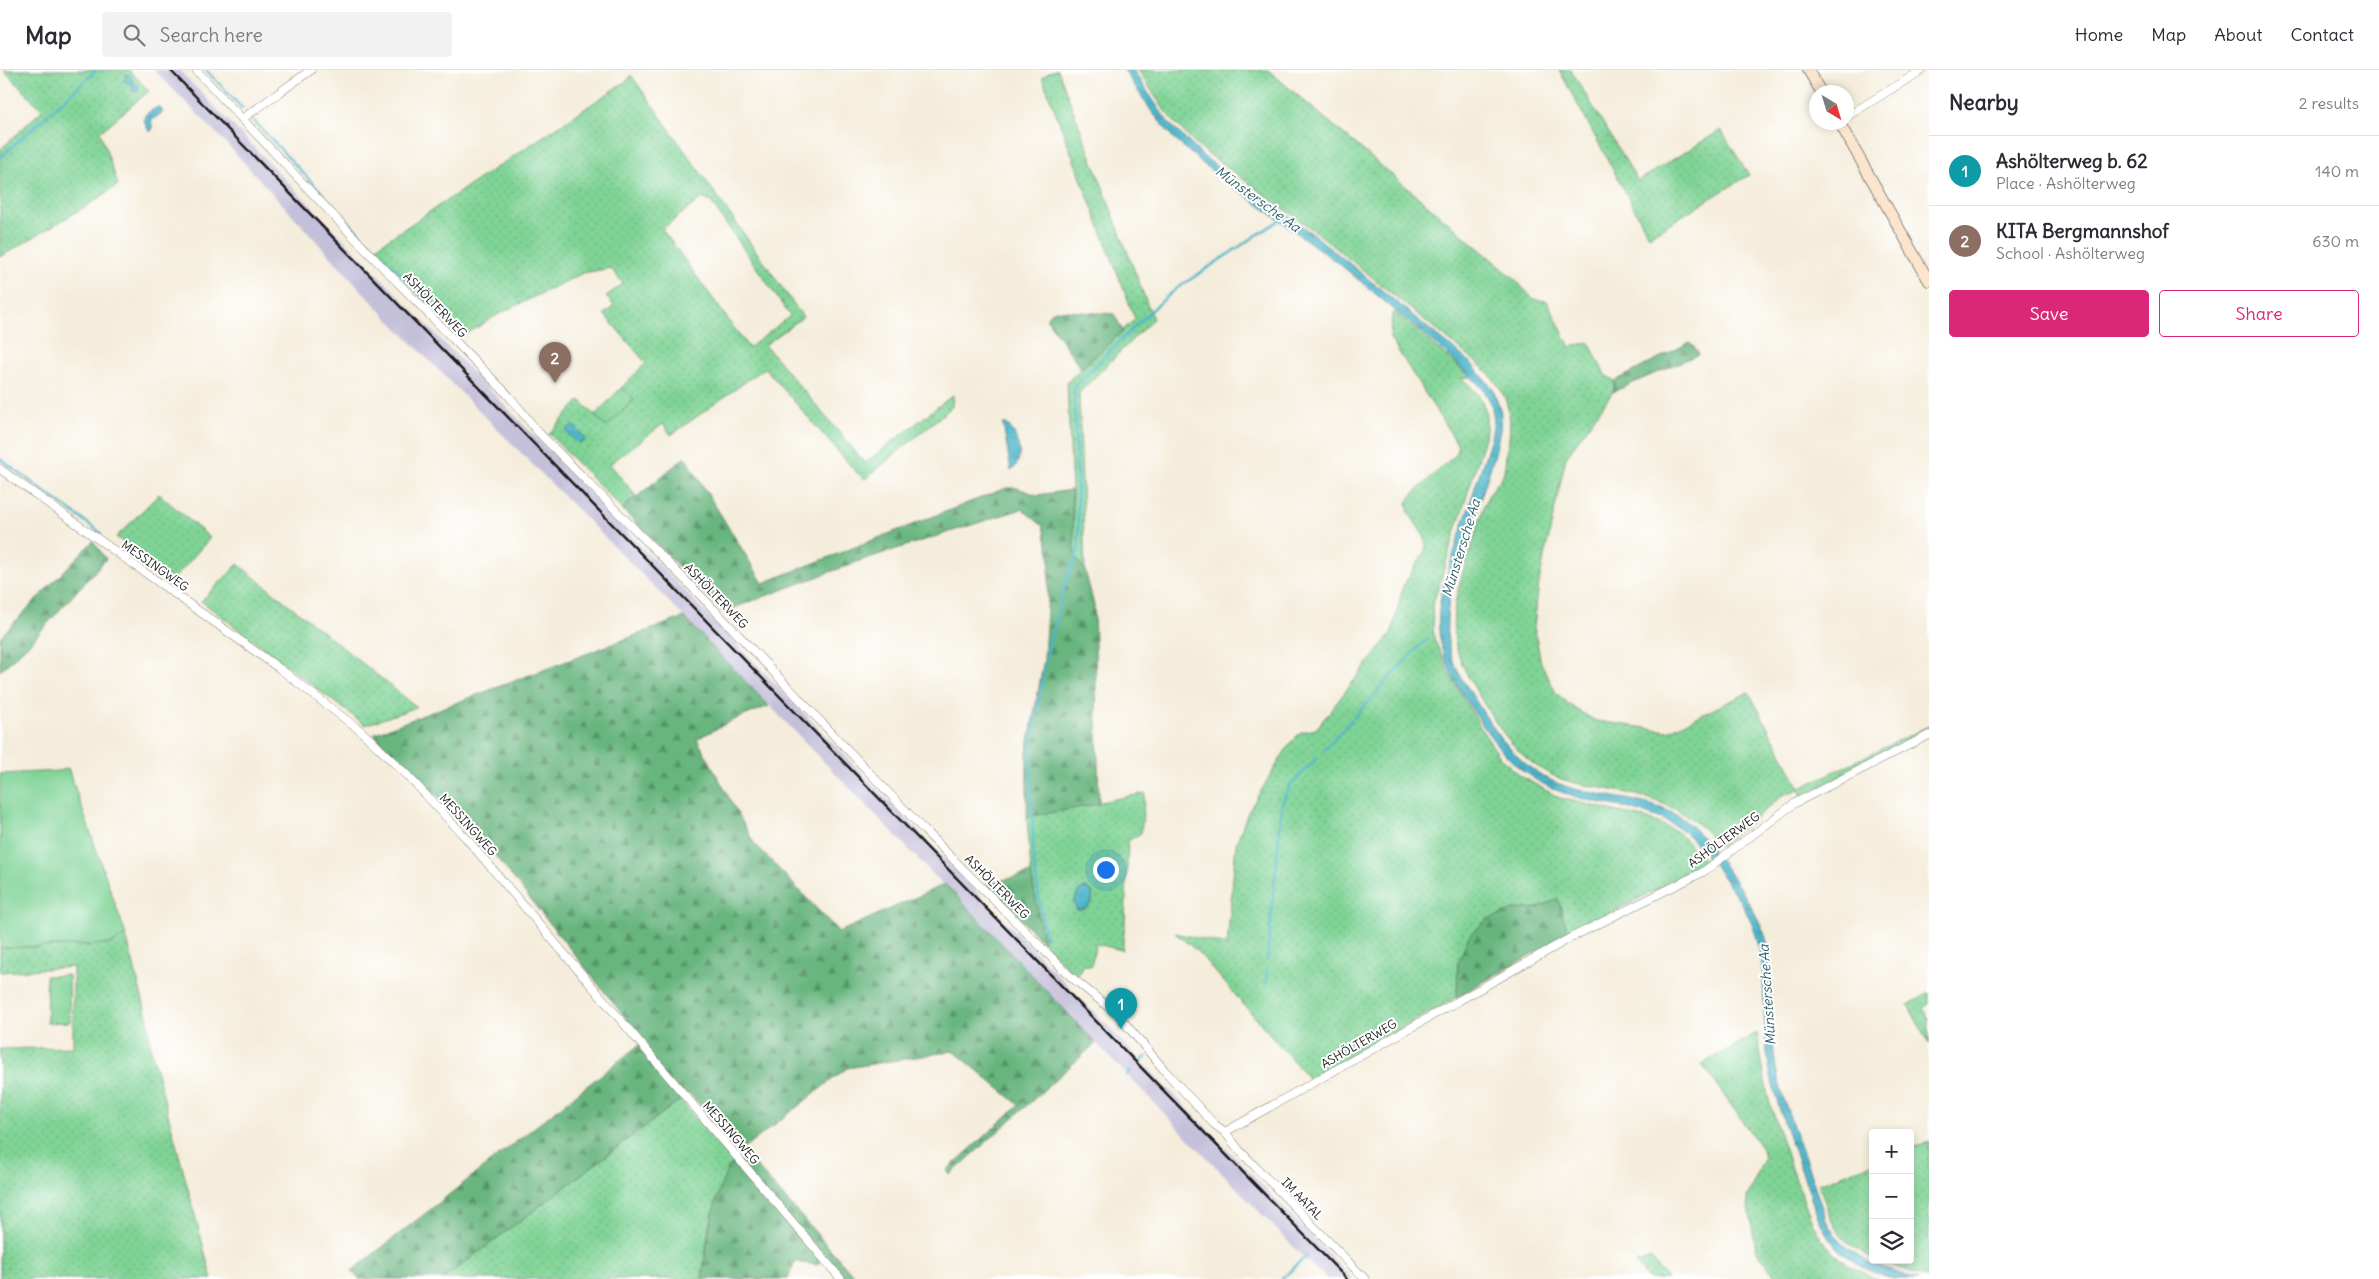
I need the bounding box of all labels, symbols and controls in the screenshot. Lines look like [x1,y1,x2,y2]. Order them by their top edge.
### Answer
search box [102,12,452,57]
text: Map [25,20,72,50]
icon: search [120,21,148,49]
text: Search here [160,23,263,47]
text: Home [2075,23,2123,46]
text: Map [2151,23,2186,46]
text: About [2214,23,2262,46]
text: Contact [2290,23,2354,46]
north arrow [1809,85,1854,130]
text: Nearby [1949,89,2019,116]
text: 2 results [2299,93,2359,113]
text: Ashölterweg b. 62 [1996,149,2148,173]
text: 1 [1962,161,1968,181]
text: 140 m [2315,161,2359,181]
water label: Münstersche Aa [1212,162,1305,237]
text: Place · Ashölterweg [1996,173,2136,193]
text: KITA Bergmannshof [1996,219,2169,243]
text: 2 [1961,231,1969,251]
text: 630 m [2312,231,2359,251]
text: School · Ashölterweg [1996,243,2145,263]
street label: ASHÖLTERWEG [400,269,471,341]
button: Save [1949,290,2149,337]
button: Share [2159,290,2359,337]
pin: 2 [539,342,571,383]
water label: Münstersche Aa [1438,496,1485,599]
street label: MESSINGWEG [119,537,192,594]
street label: ASHÖLTERWEG [681,560,752,632]
street label: MESSINGWEG [436,790,500,859]
street label: ASHÖLTERWEG [1685,808,1763,871]
street label: ASHÖLTERWEG [962,851,1033,922]
your location [1093,857,1119,883]
water label: Münstersche Aa [1754,943,1780,1046]
pin: 1 [1105,988,1137,1029]
street label: ASHÖLTERWEG [1318,1016,1400,1071]
street label: MESSINGWEG [700,1098,763,1168]
map controls [1869,1129,1914,1264]
button: + [1869,1129,1914,1174]
street label: IM AATAL [1279,1174,1326,1223]
button: − [1869,1174,1914,1219]
button: layers [1869,1219,1914,1264]

